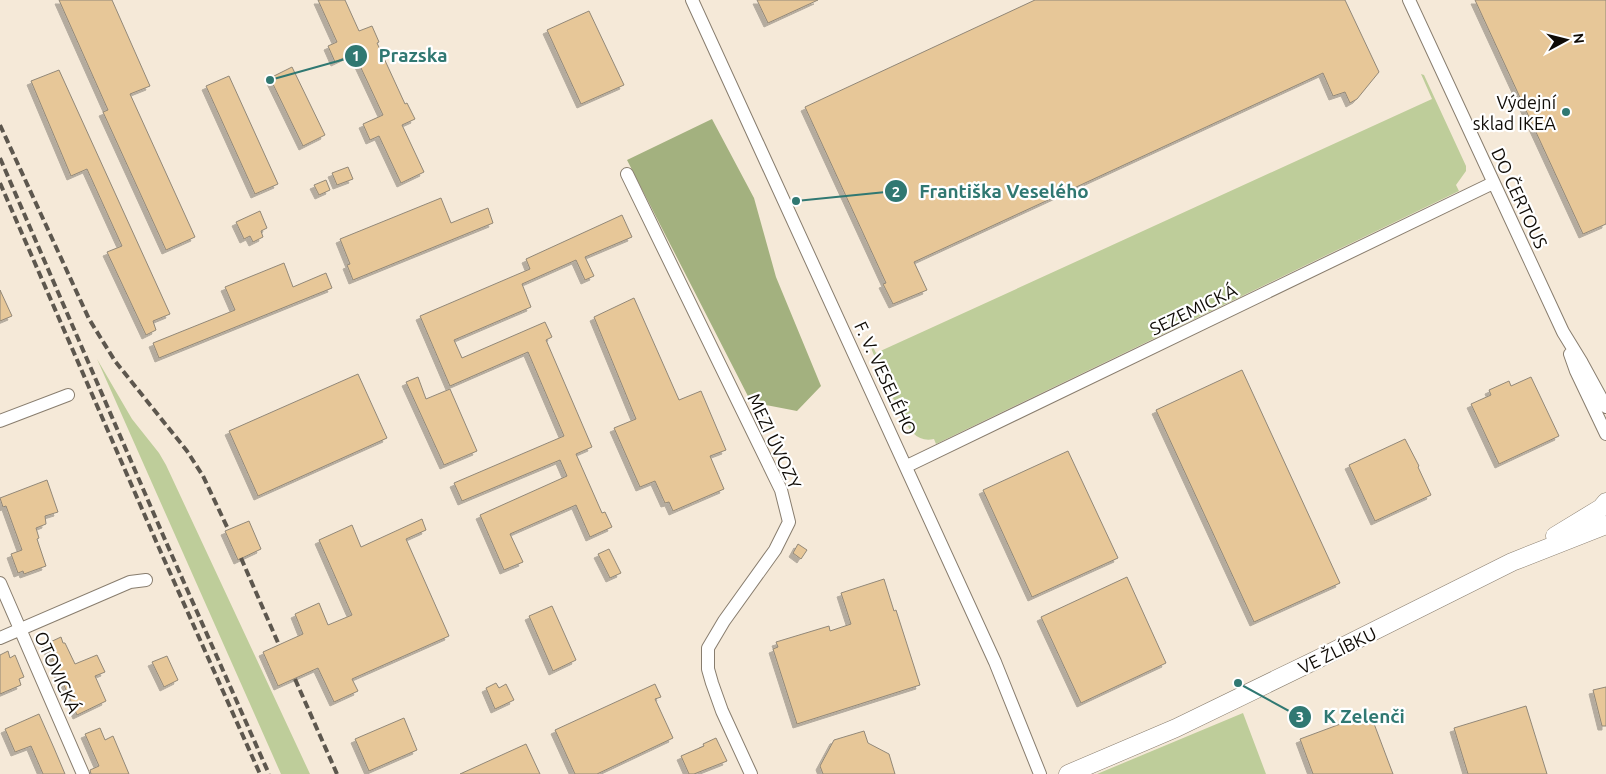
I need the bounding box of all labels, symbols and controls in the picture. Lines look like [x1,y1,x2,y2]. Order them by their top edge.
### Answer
north arrow [1541,15,1591,65]
text: N [1570,32,1587,45]
callout: Prazska [343,39,457,73]
text: Prazska [378,44,448,66]
text: 1 [352,47,360,64]
place label: Výdejní sklad IKEA [1473,92,1557,133]
marker: Výdejní sklad IKEA [1560,106,1572,118]
street label: DO ČERTOUS [1488,144,1553,251]
callout: Františka Veselého [884,174,1098,208]
text: Františka Veselého [919,180,1089,202]
text: 2 [892,183,900,200]
street label: SEZEMICKÁ [1146,278,1240,339]
street label: F. V. VESELÉHO [851,318,922,438]
street label: MEZI ÚVOZY [744,390,807,492]
street label: VE ŽLÍBKU [1294,622,1379,677]
street label: OTOVICKÁ [31,628,86,716]
callout: K Zelenči [1288,700,1414,734]
text: K Zelenči [1323,705,1405,727]
text: 3 [1296,708,1304,725]

